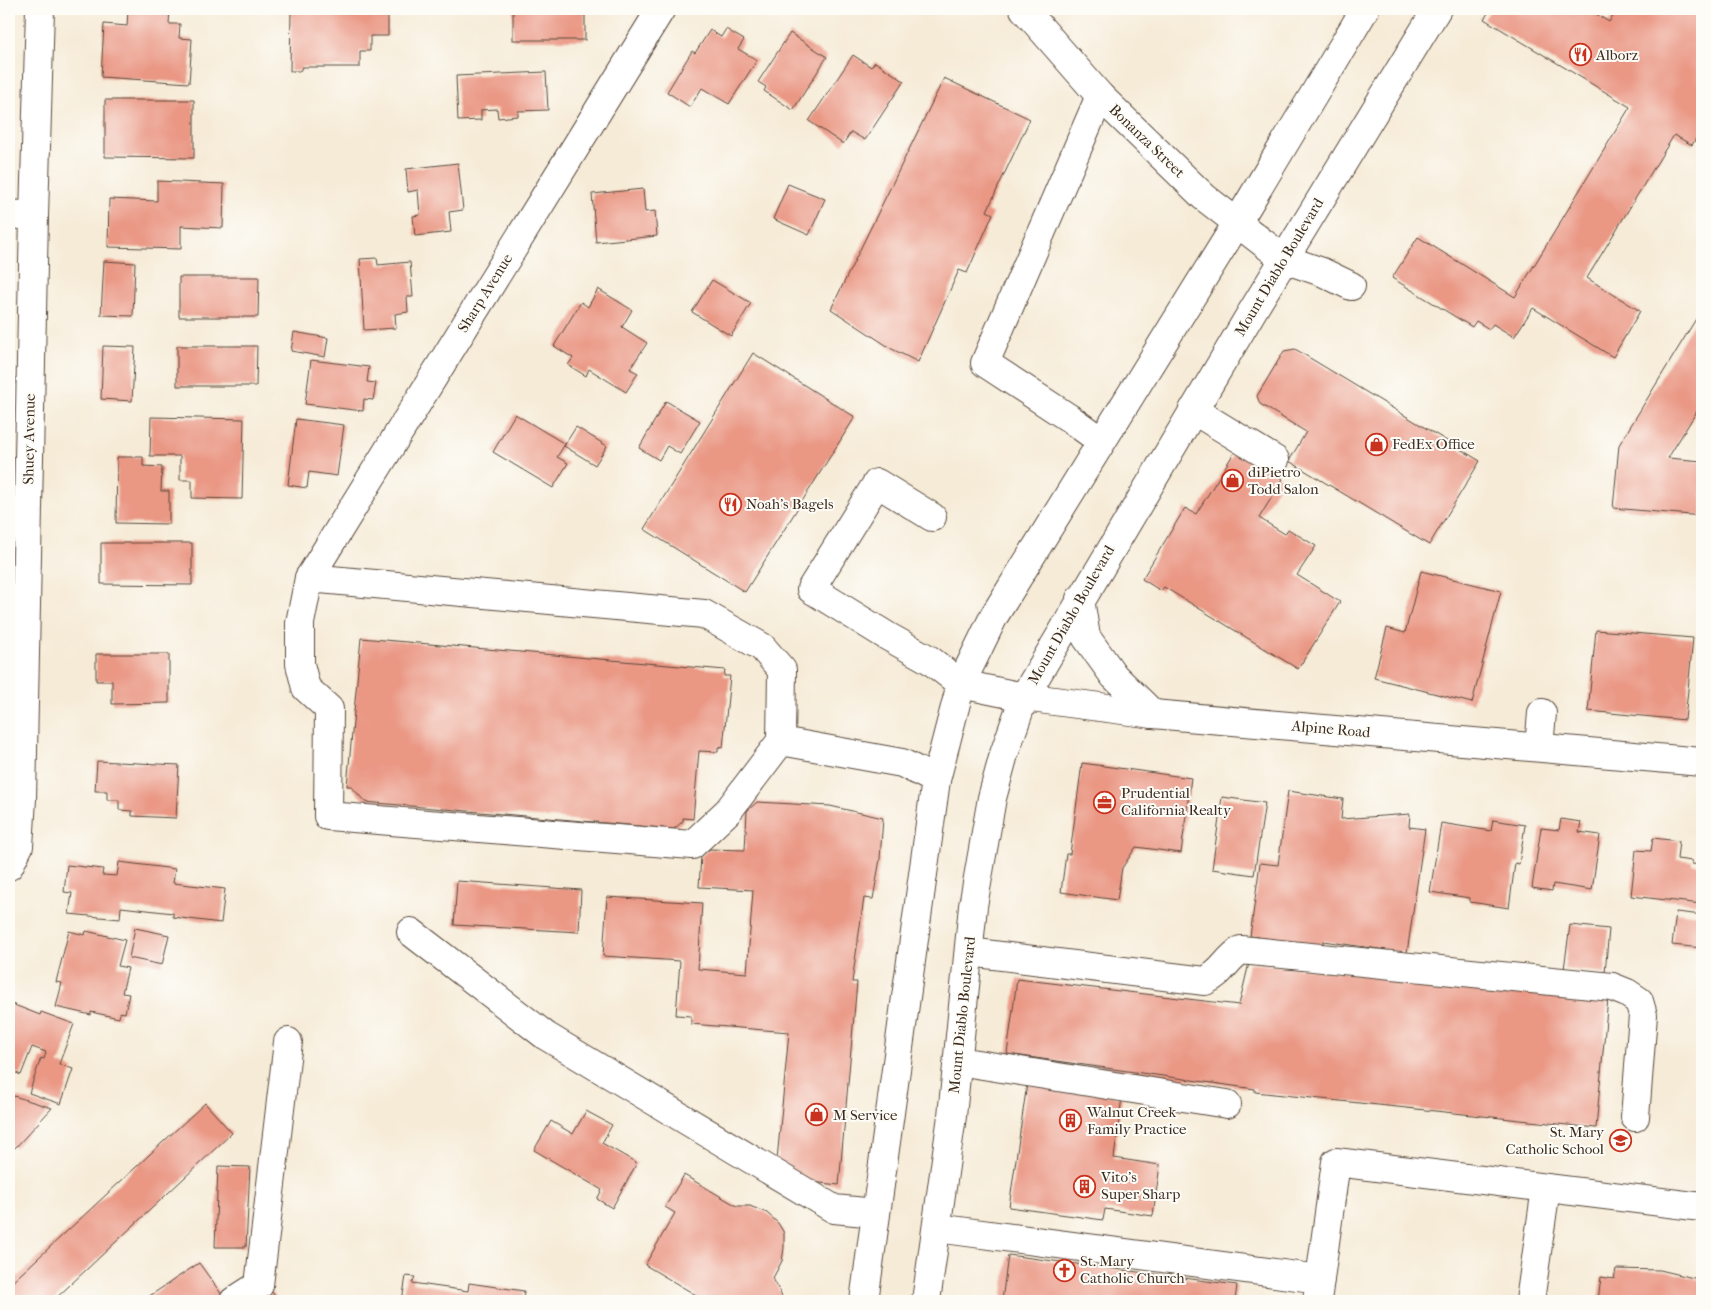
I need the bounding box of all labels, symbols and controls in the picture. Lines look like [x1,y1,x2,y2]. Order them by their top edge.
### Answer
restaurant icon: Alborz [1568,43,1592,67]
place label: Alborz [1595,46,1639,64]
street label: Bonanza Street [1106,100,1189,182]
street label: Mount Diablo Boulevard [1231,194,1328,339]
street label: Sharp Avenue [454,250,517,336]
street label: Shuey Avenue [19,393,39,485]
shop icon: FedEx Office [1364,432,1388,456]
place label: FedEx Office [1392,435,1475,453]
place label: diPietro Todd Salon [1248,463,1319,498]
shop icon: diPietro Todd Salon [1220,469,1244,493]
restaurant icon: Noah's Bagels [718,492,742,516]
place label: Noah's Bagels [746,495,834,513]
street label: Mount Diablo Boulevard [1024,541,1119,688]
street label: Alpine Road [1290,717,1372,741]
place label: Prudential California Realty [1121,784,1232,819]
office icon: Prudential California Realty [1093,790,1117,814]
street label: Mount Diablo Boulevard [945,935,979,1094]
shop icon: M Service [805,1103,829,1127]
place label: Walnut Creek Family Practice [1086,1103,1187,1138]
place label: M Service [833,1106,898,1124]
building icon: Walnut Creek Family Practice [1059,1109,1083,1133]
place label: St. Mary Catholic School [1506,1123,1605,1158]
school or university icon: St. Mary Catholic School [1608,1129,1632,1153]
place label: Vito's Super Sharp [1100,1168,1180,1203]
building icon: Vito's Super Sharp [1073,1174,1097,1198]
place label: St. Mary Catholic Church [1080,1252,1185,1287]
church icon: St. Mary Catholic Church [1052,1258,1076,1282]

